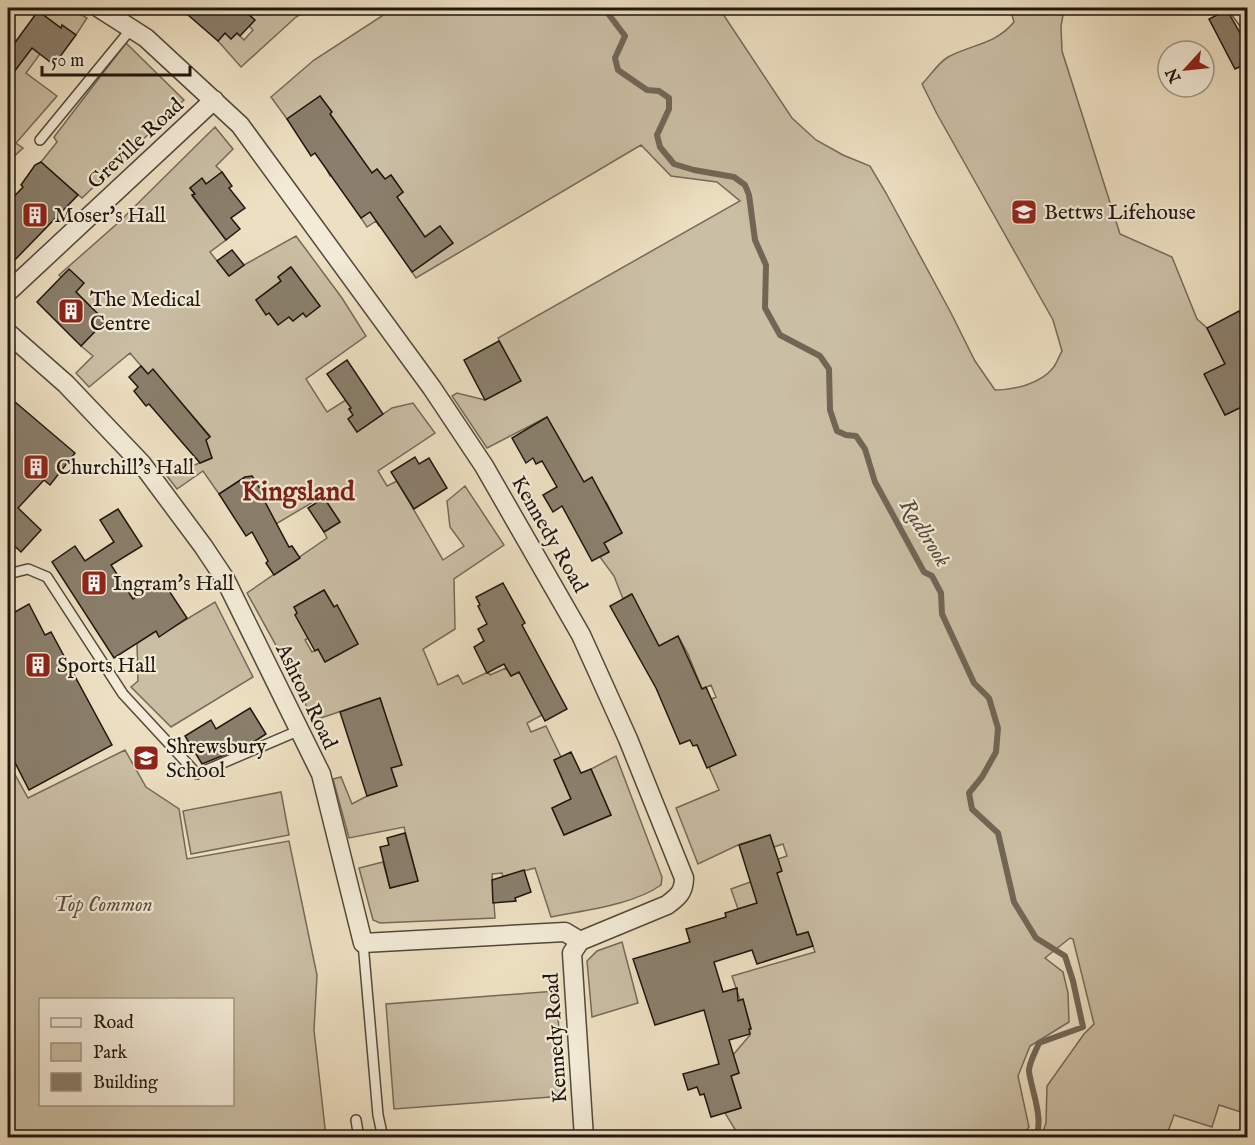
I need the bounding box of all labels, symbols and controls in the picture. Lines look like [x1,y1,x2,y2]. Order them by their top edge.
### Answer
scale bar [42,39,190,77]
north arrow [1156,39,1216,99]
text: 50 m [51,50,84,73]
text: N [1162,64,1187,87]
street label: Greville Road [82,92,190,196]
school or university icon: Bettws Lifehouse [1009,197,1039,227]
building icon: Moser's Hall [20,200,50,230]
place label: Bettws Lifehouse [1044,200,1196,227]
place label: Moser's Hall [54,203,166,230]
place label: The Medical Centre [90,287,201,338]
building icon: The Medical Centre [56,296,86,326]
building icon: Churchill's Hall [21,452,51,482]
place label: Churchill's Hall [56,455,194,482]
street label: Kennedy Road [504,472,593,599]
district label: Kingsland [241,476,355,510]
water label: Radbrook [892,494,956,573]
building icon: Ingram's Hall [79,568,109,598]
place label: Ingram's Hall [113,571,234,598]
street label: Ashton Road [268,638,343,755]
building icon: Sports Hall [23,650,53,680]
place label: Sports Hall [57,653,156,680]
place label: Shrewsbury School [166,734,267,785]
school or university icon: Shrewsbury School [131,743,161,773]
park label: Top Common [53,892,153,919]
street label: Kennedy Road [538,971,575,1104]
legend [39,998,234,1106]
text: Road [93,1012,134,1035]
text: Park [93,1042,128,1065]
text: Building [93,1072,158,1095]

